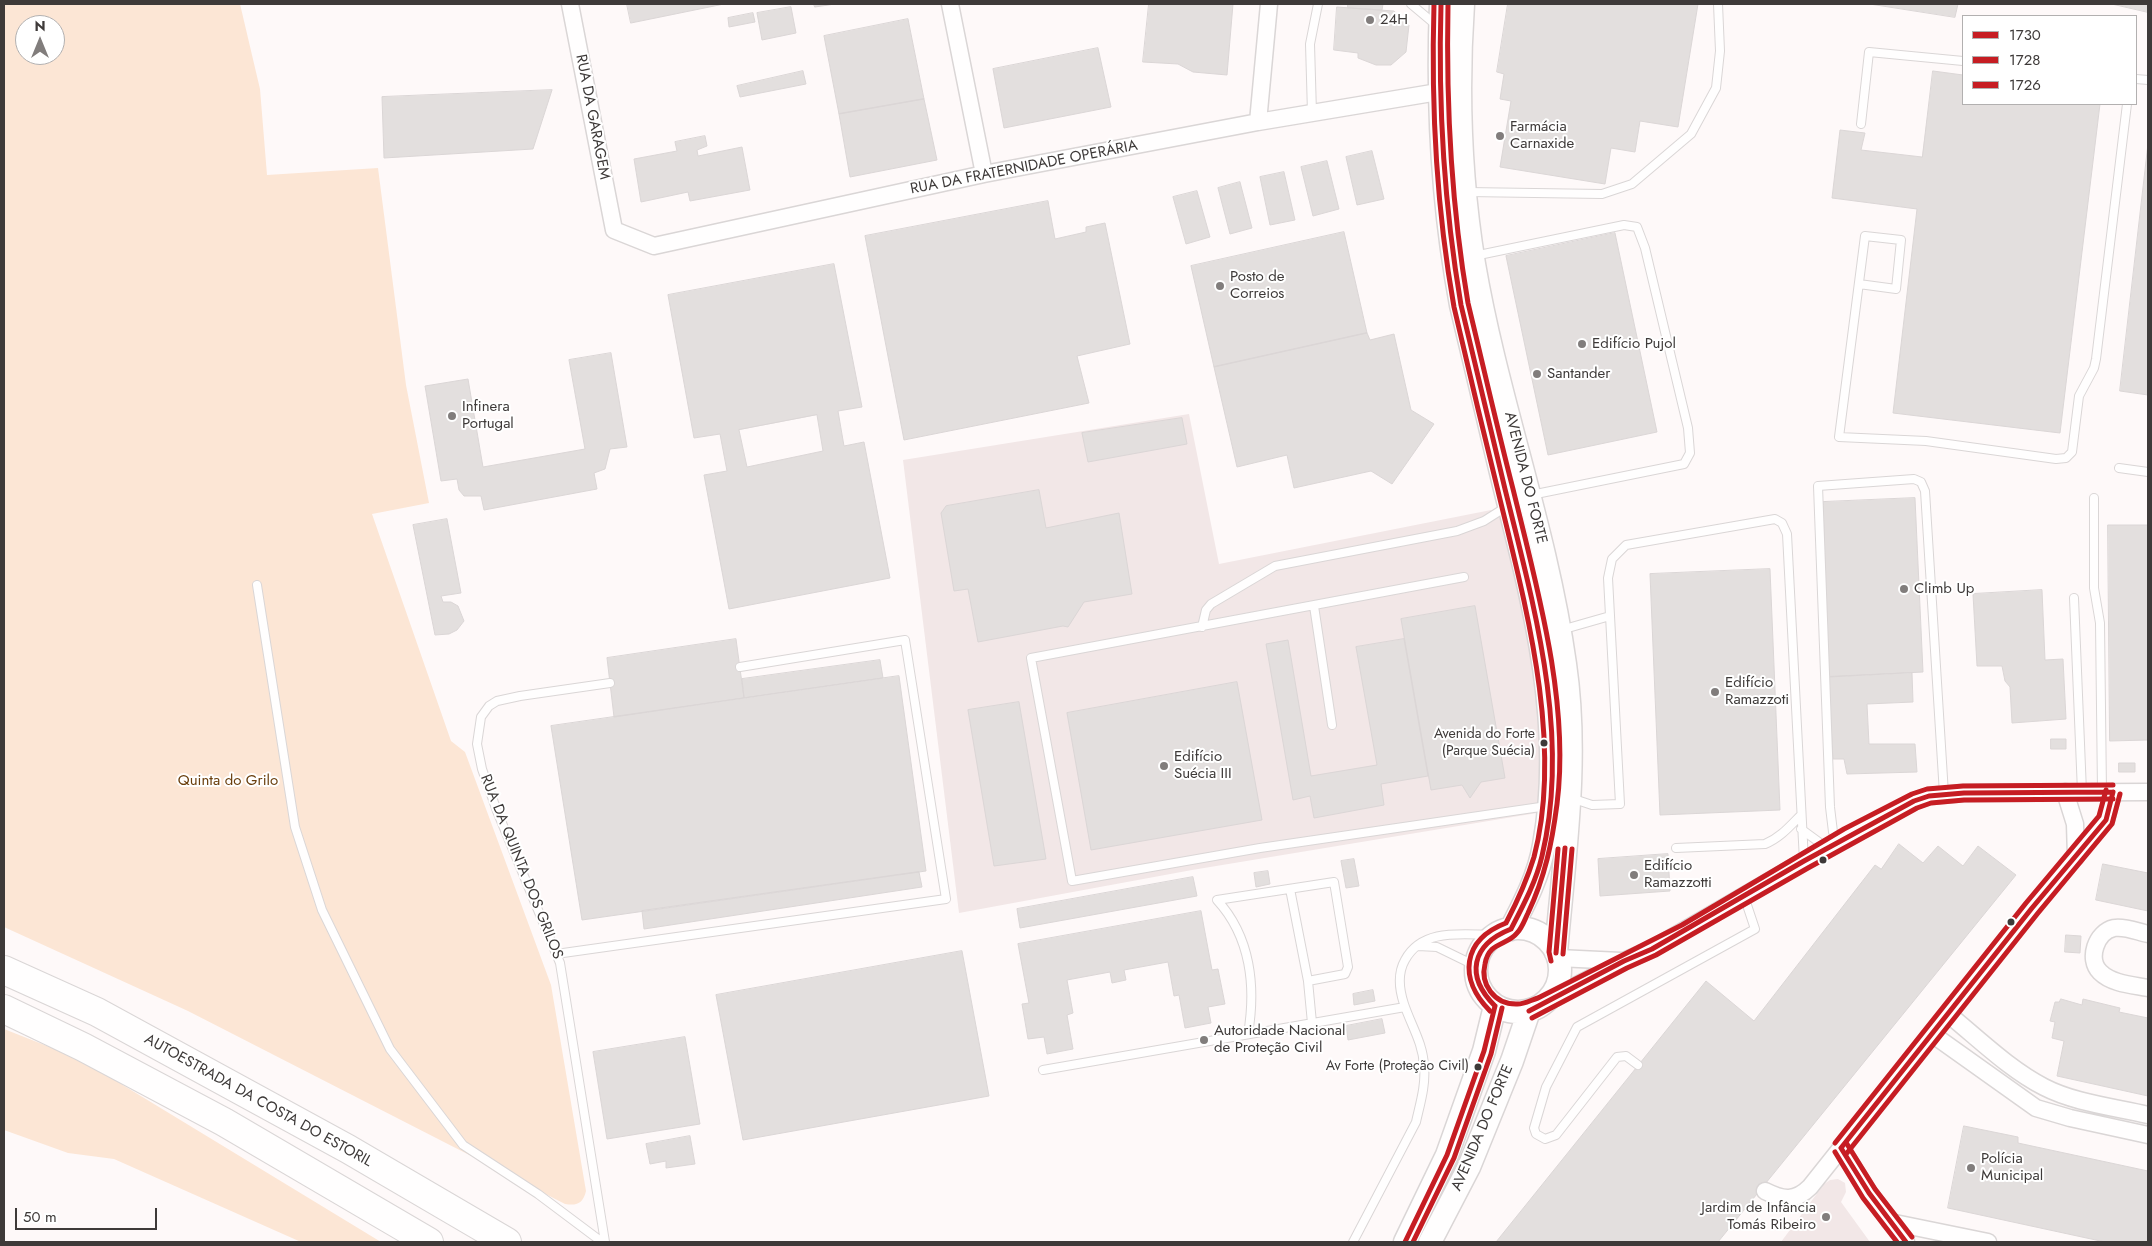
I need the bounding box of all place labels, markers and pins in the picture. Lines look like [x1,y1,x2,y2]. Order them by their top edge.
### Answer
place label: 24H [1380,11,1408,29]
marker: 24H [1364,14,1376,26]
place label: Farmácia Carnaxide [1510,118,1574,153]
marker: Farmácia Carnaxide [1494,130,1506,142]
place label: Posto de Correios [1230,268,1285,303]
marker: Posto de Correios [1214,280,1226,292]
place label: Edifício Pujol [1592,335,1676,353]
marker: Edifício Pujol [1576,338,1588,350]
place label: Santander [1547,365,1610,383]
marker: Santander [1531,368,1543,380]
place label: Infinera Portugal [462,398,514,433]
marker: Infinera Portugal [446,410,458,422]
place label: Climb Up [1914,580,1974,598]
marker: Climb Up [1898,583,1910,595]
place label: Edifício Ramazzoti [1725,674,1789,709]
marker: Edifício Ramazzoti [1709,686,1721,698]
place label: Avenida do Forte (Parque Suécia) [1434,727,1535,760]
marker: Avenida do Forte (Parque Suécia) [1539,738,1549,748]
place label: Edifício Suécia III [1174,748,1232,783]
marker: Edifício Suécia III [1158,760,1170,772]
unlabelled marker [1818,855,1828,865]
place label: Edifício Ramazzotti [1644,857,1712,892]
marker: Edifício Ramazzotti [1628,869,1640,881]
unlabelled marker [2006,917,2016,927]
place label: Autoridade Nacional de Proteção Civil [1214,1022,1345,1057]
marker: Autoridade Nacional de Proteção Civil [1198,1034,1210,1046]
place label: Av Forte (Proteção Civil) [1326,1059,1469,1075]
marker: Av Forte (Proteção Civil) [1473,1062,1483,1072]
place label: Polícia Municipal [1981,1150,2043,1185]
marker: Polícia Municipal [1965,1162,1977,1174]
place label: Jardim de Infância Tomás Ribeiro [1701,1199,1816,1234]
marker: Jardim de Infância Tomás Ribeiro [1820,1211,1832,1223]

